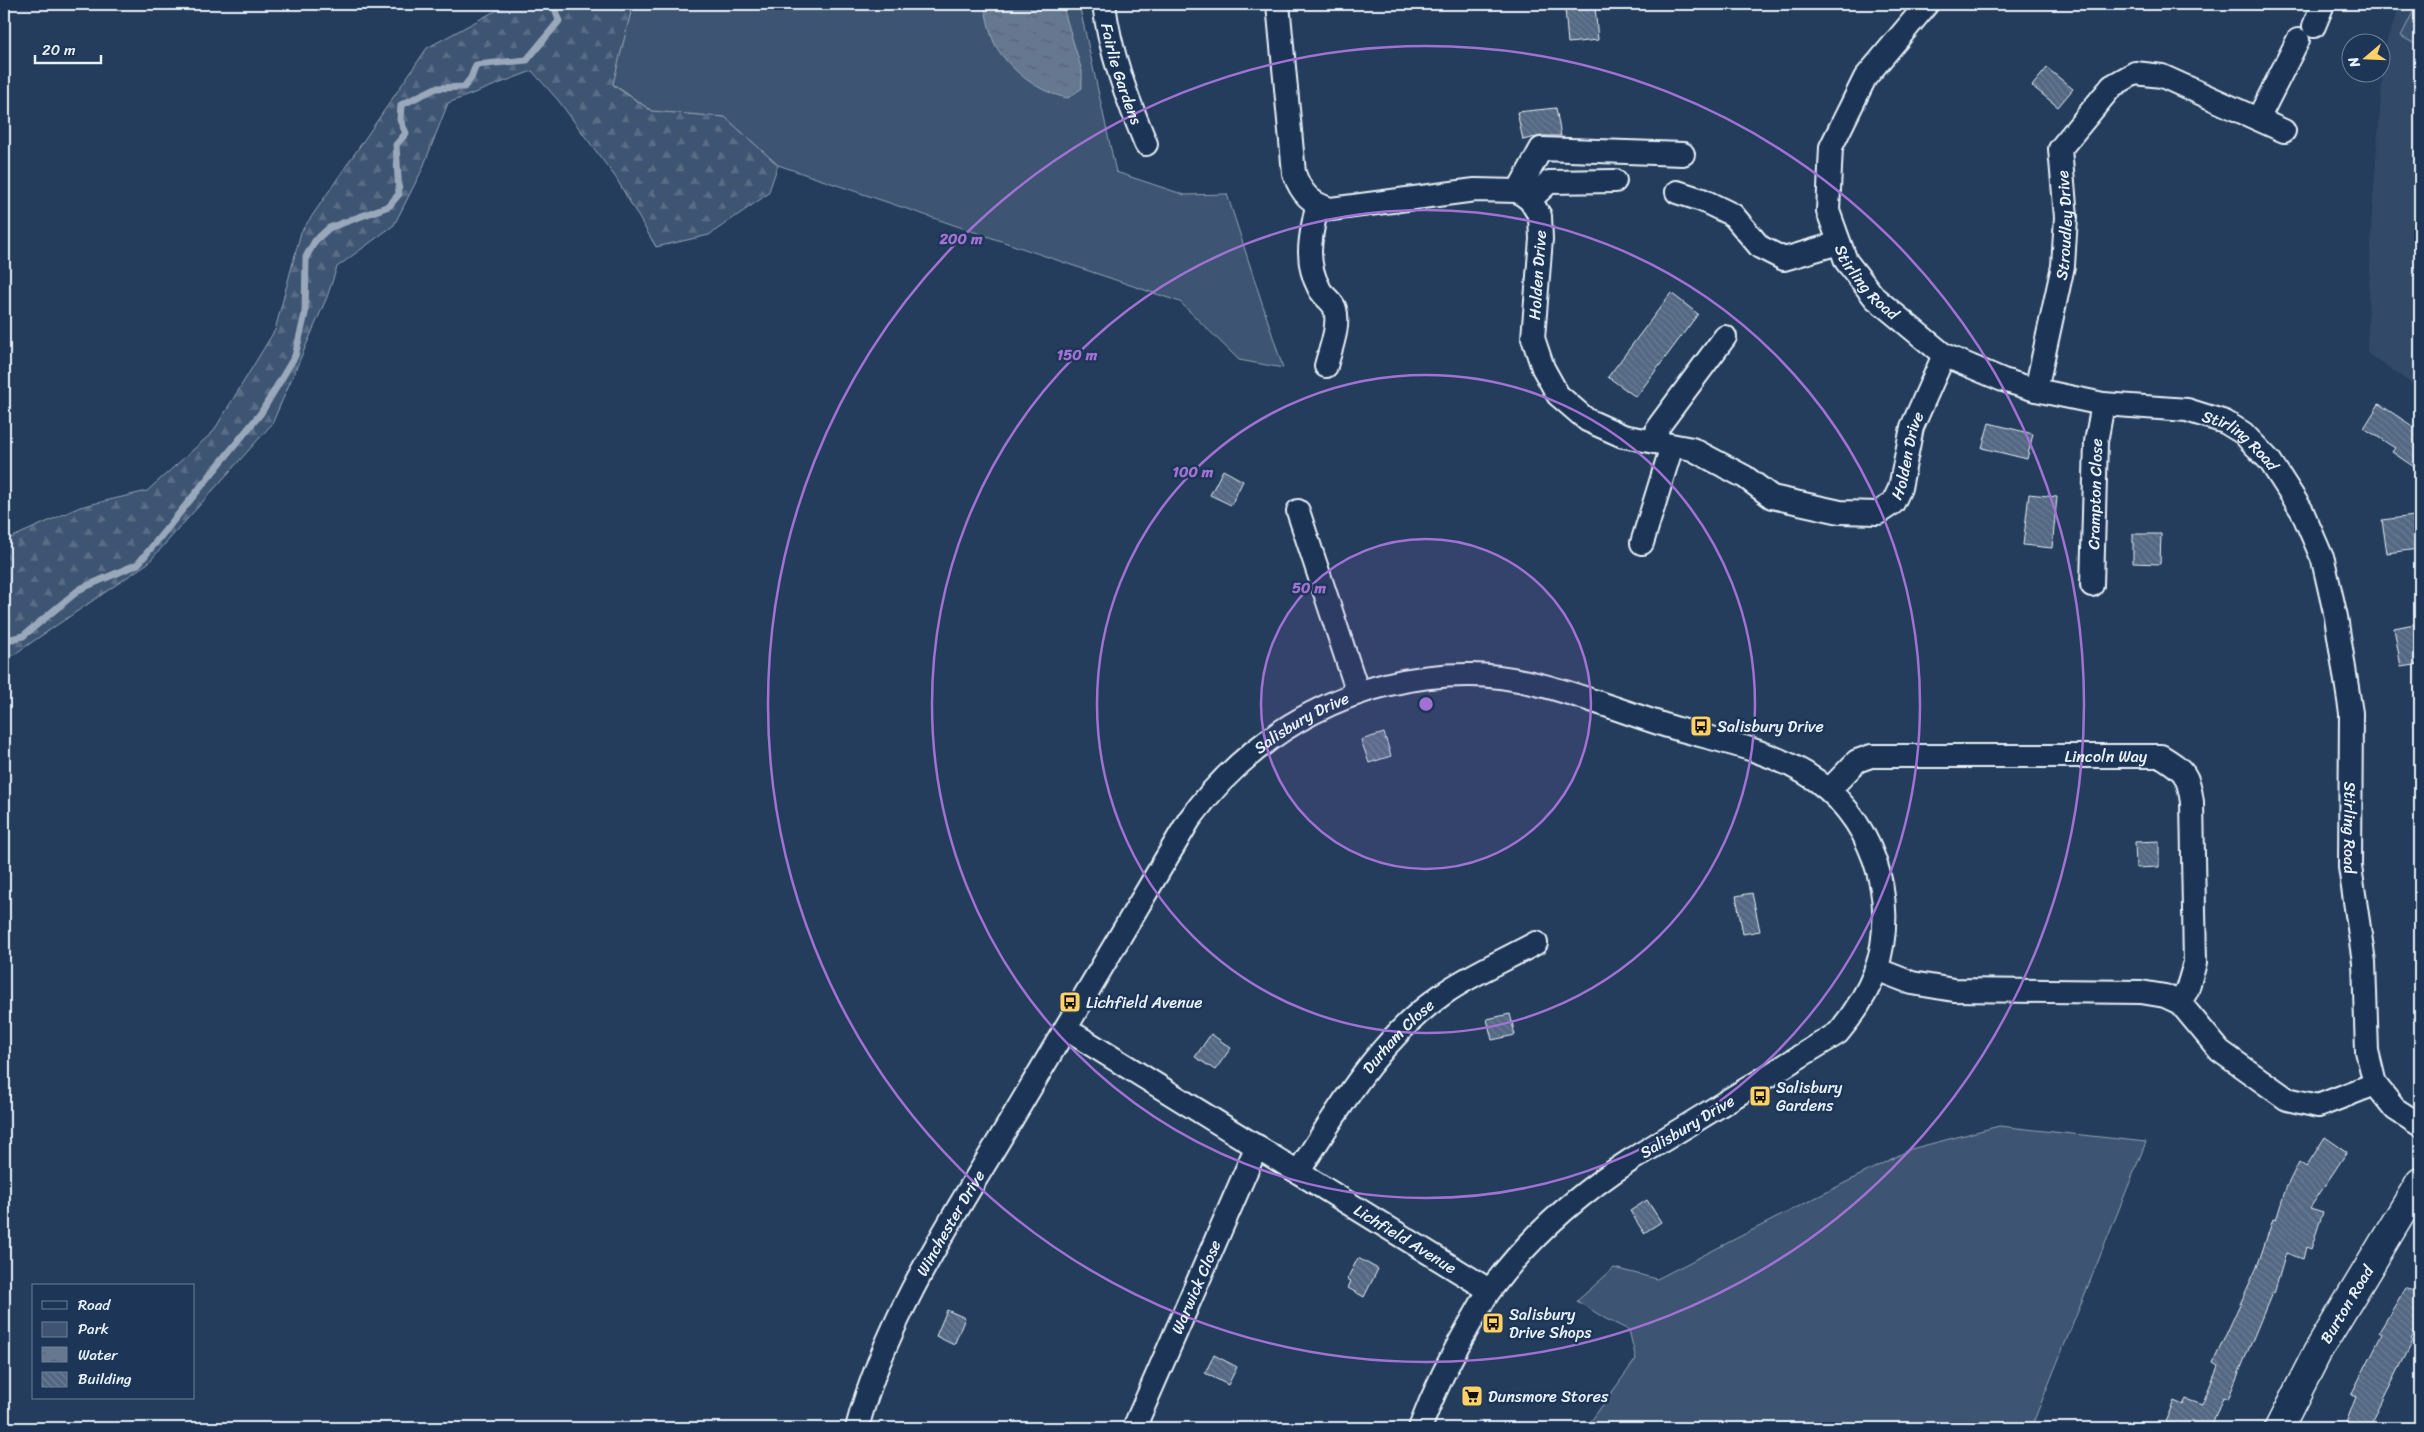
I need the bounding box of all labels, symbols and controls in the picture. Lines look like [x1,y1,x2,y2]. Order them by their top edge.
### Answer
street label: Fairlie Gardens [1092,21,1151,129]
scale bar [35,32,101,64]
north arrow [2342,32,2392,82]
text: 20 m [42,37,76,63]
text: N [2341,53,2368,72]
street label: Stroudley Drive [2046,169,2081,283]
text: 200 m [938,226,983,252]
street label: Holden Drive [1520,229,1555,321]
street label: Stirling Road [1826,241,1907,329]
text: 150 m [1057,342,1098,368]
street label: Stirling Road [2198,402,2287,478]
street label: Holden Drive [1882,407,1932,505]
street label: Crampton Close [2079,438,2111,550]
text: 100 m [1173,459,1214,485]
text: 50 m [1292,575,1327,601]
street label: Salisbury Drive [1247,684,1354,762]
centre of rings [1417,695,1435,713]
place label: Salisbury Drive [1717,712,1824,741]
bus stop icon: Salisbury Drive [1689,714,1713,738]
street label: Lincoln Way [2065,742,2148,771]
street label: Stirling Road [2335,781,2365,877]
place label: Lichfield Avenue [1086,988,1203,1017]
bus stop icon: Lichfield Avenue [1058,990,1082,1014]
street label: Durham Close [1355,991,1441,1080]
place label: Salisbury Gardens [1776,1073,1843,1120]
bus stop icon: Salisbury Gardens [1748,1084,1772,1108]
street label: Salisbury Drive [1634,1087,1740,1166]
street label: Winchester Drive [908,1164,993,1282]
street label: Lichfield Avenue [1348,1196,1463,1282]
street label: Warwick Close [1163,1235,1229,1339]
street label: Burton Road [2312,1258,2383,1349]
legend [32,1284,195,1400]
text: Road [78,1292,111,1318]
place label: Salisbury Drive Shops [1509,1300,1592,1347]
bus stop icon: Salisbury Drive Shops [1481,1311,1505,1335]
text: Park [78,1316,109,1342]
text: Water [78,1342,118,1368]
text: Building [78,1366,132,1392]
place label: Dunsmore Stores [1488,1382,1609,1411]
supermarket icon: Dunsmore Stores [1460,1384,1484,1408]

